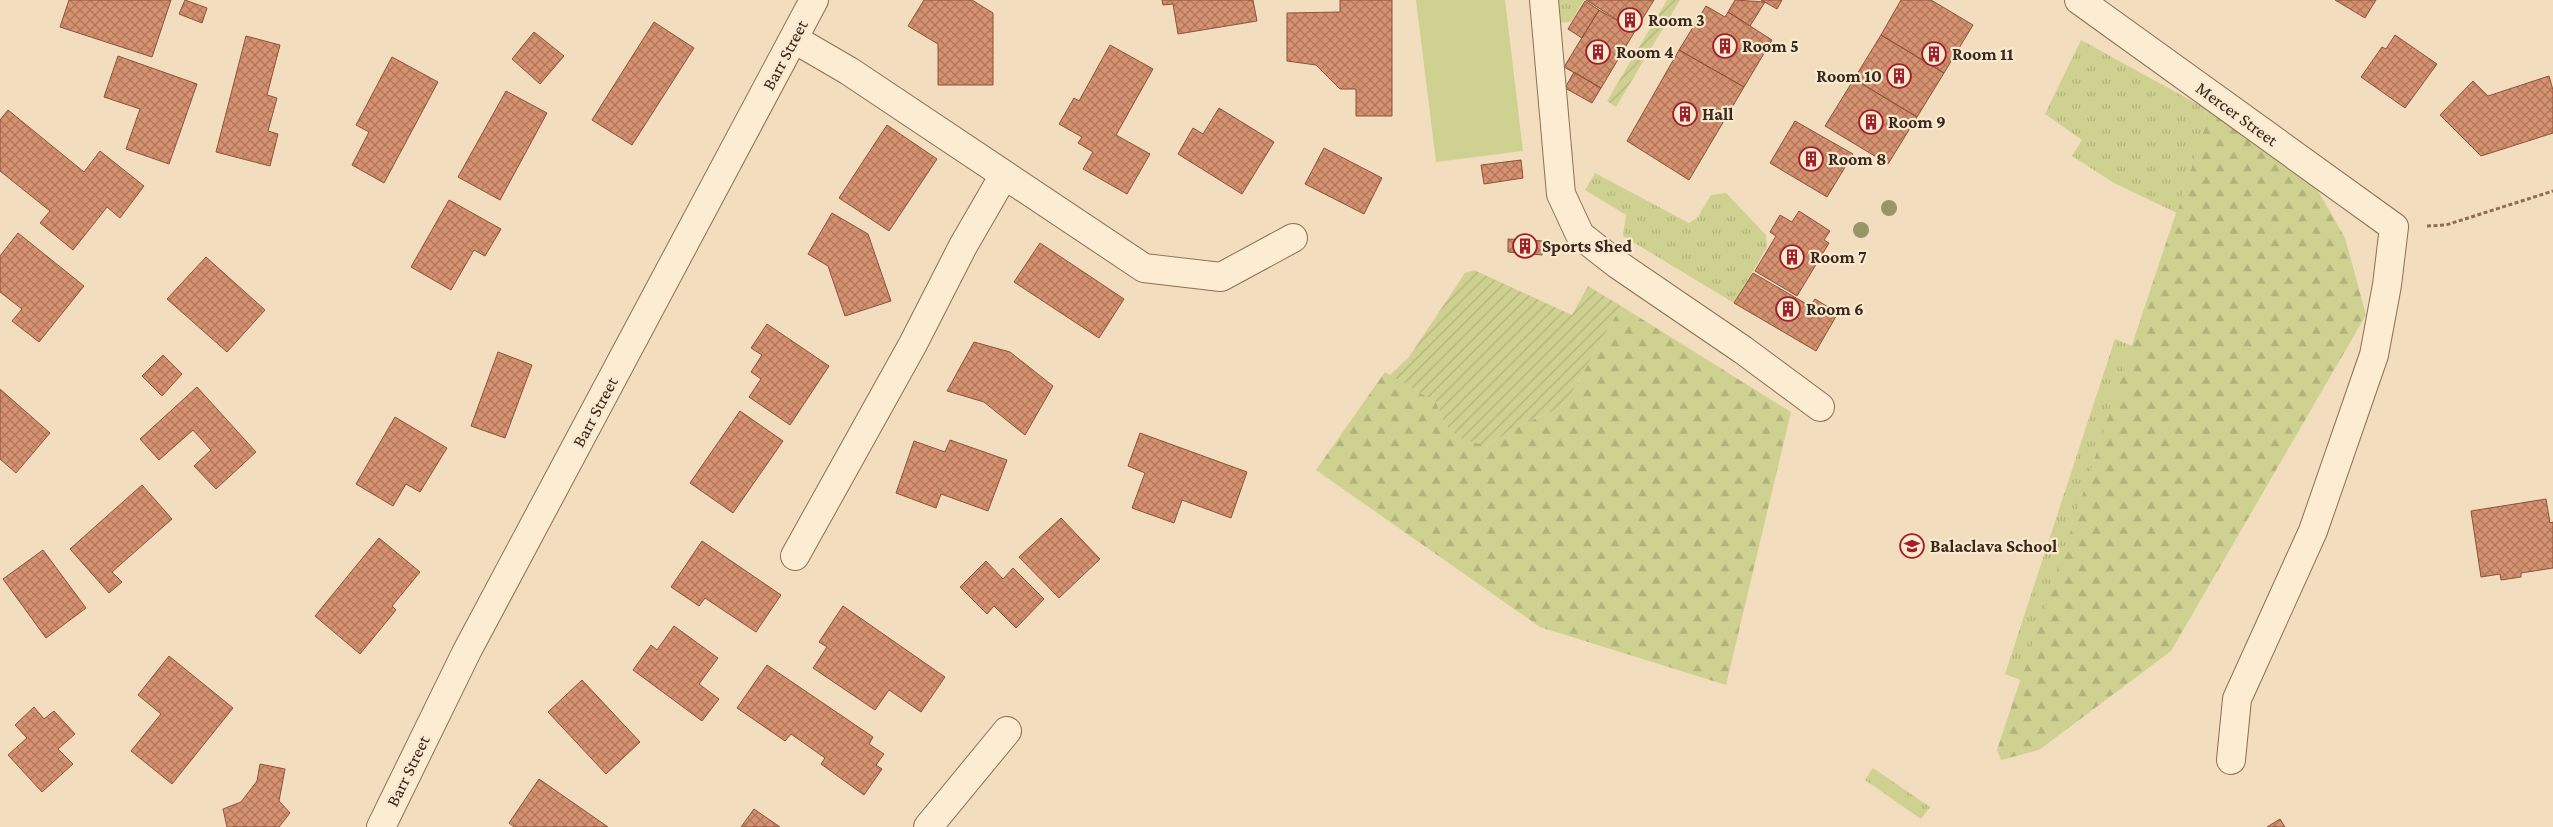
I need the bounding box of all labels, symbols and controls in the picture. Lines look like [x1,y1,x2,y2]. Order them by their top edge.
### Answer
building icon: Room 3 [1617,7,1643,33]
place label: Room 3 [1648,10,1705,30]
street label: Barr Street [758,16,812,93]
building icon: Room 5 [1712,33,1738,59]
place label: Room 5 [1742,36,1799,56]
building icon: Room 4 [1585,39,1611,65]
building icon: Room 11 [1921,41,1947,67]
place label: Room 4 [1616,42,1674,62]
place label: Room 11 [1952,44,2014,64]
building icon: Room 10 [1886,63,1912,89]
place label: Room 10 [1816,66,1882,86]
street label: Mercer Street [2192,78,2283,151]
building icon: Hall [1672,101,1698,127]
place label: Hall [1702,104,1734,124]
building icon: Room 9 [1858,109,1884,135]
place label: Room 9 [1888,112,1946,132]
building icon: Room 8 [1798,146,1824,172]
place label: Room 8 [1828,149,1887,169]
building icon: Sports Shed [1512,233,1538,259]
place label: Sports Shed [1542,236,1632,256]
building icon: Room 7 [1779,244,1805,270]
place label: Room 7 [1810,247,1867,267]
building icon: Room 6 [1775,296,1801,322]
place label: Room 6 [1806,299,1864,319]
street label: Barr Street [568,373,622,450]
school or university icon: Balaclava School [1899,533,1925,559]
place label: Balaclava School [1930,536,2057,556]
street label: Barr Street [382,731,434,810]

